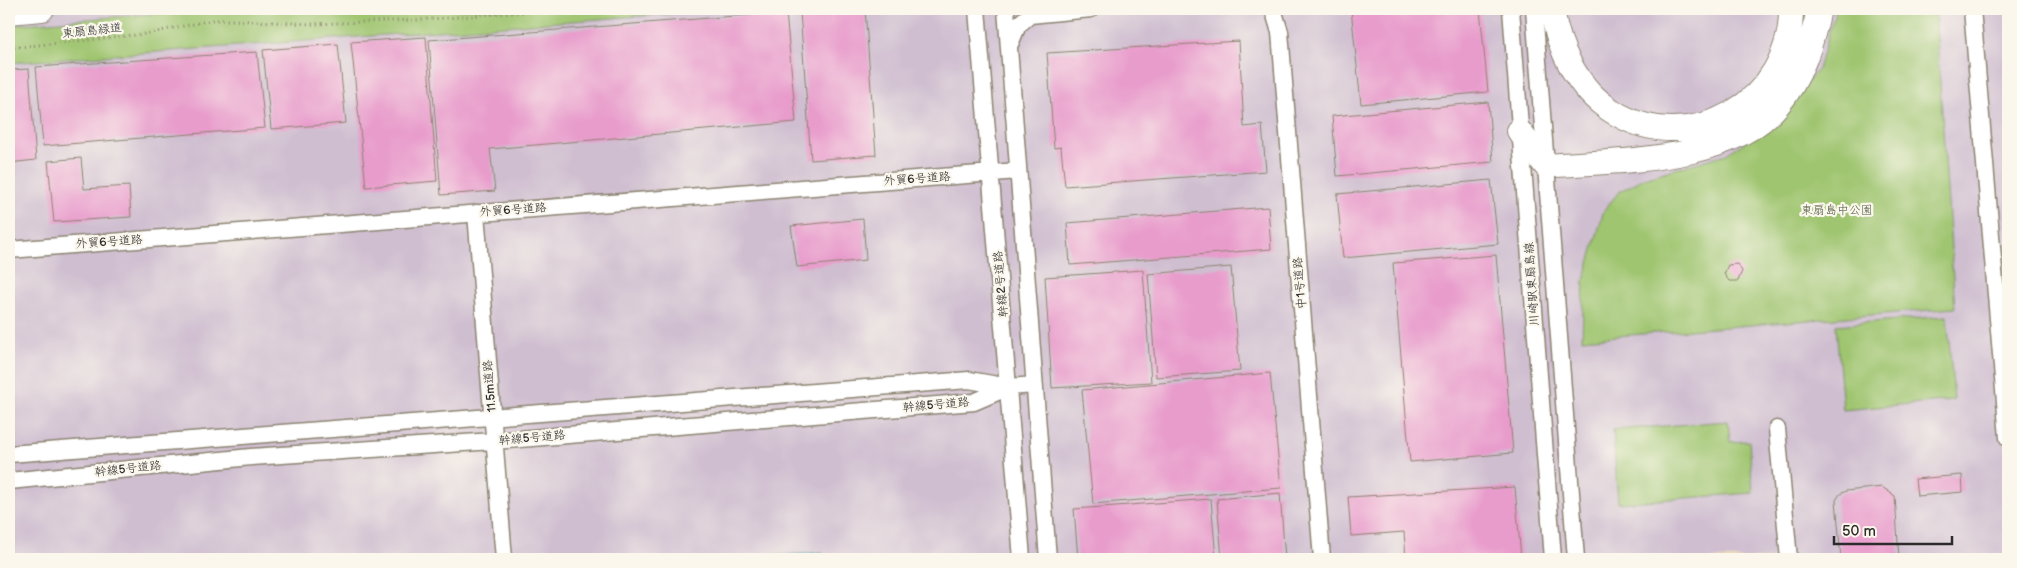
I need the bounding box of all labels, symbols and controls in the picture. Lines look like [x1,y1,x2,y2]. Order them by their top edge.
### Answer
street label: 東扇島緑道 [61,20,123,42]
street label: 外貿6号道路 [883,169,951,189]
street label: 外貿6号道路 [479,200,547,220]
park label: 東扇島中公園 [1801,203,1873,218]
street label: 外貿6号道路 [75,232,143,252]
street label: 川崎駅東扇島線 [1522,242,1542,326]
street label: 幹線2号道路 [991,250,1011,318]
street label: 中1号道路 [1290,256,1310,310]
street label: 11.5m道路 [480,359,500,413]
street label: 幹線5号道路 [902,395,970,415]
street label: 幹線5号道路 [498,428,566,448]
street label: 幹線5号道路 [94,458,162,480]
scale bar [1834,513,1952,545]
text: 50 m [1842,522,1876,541]

